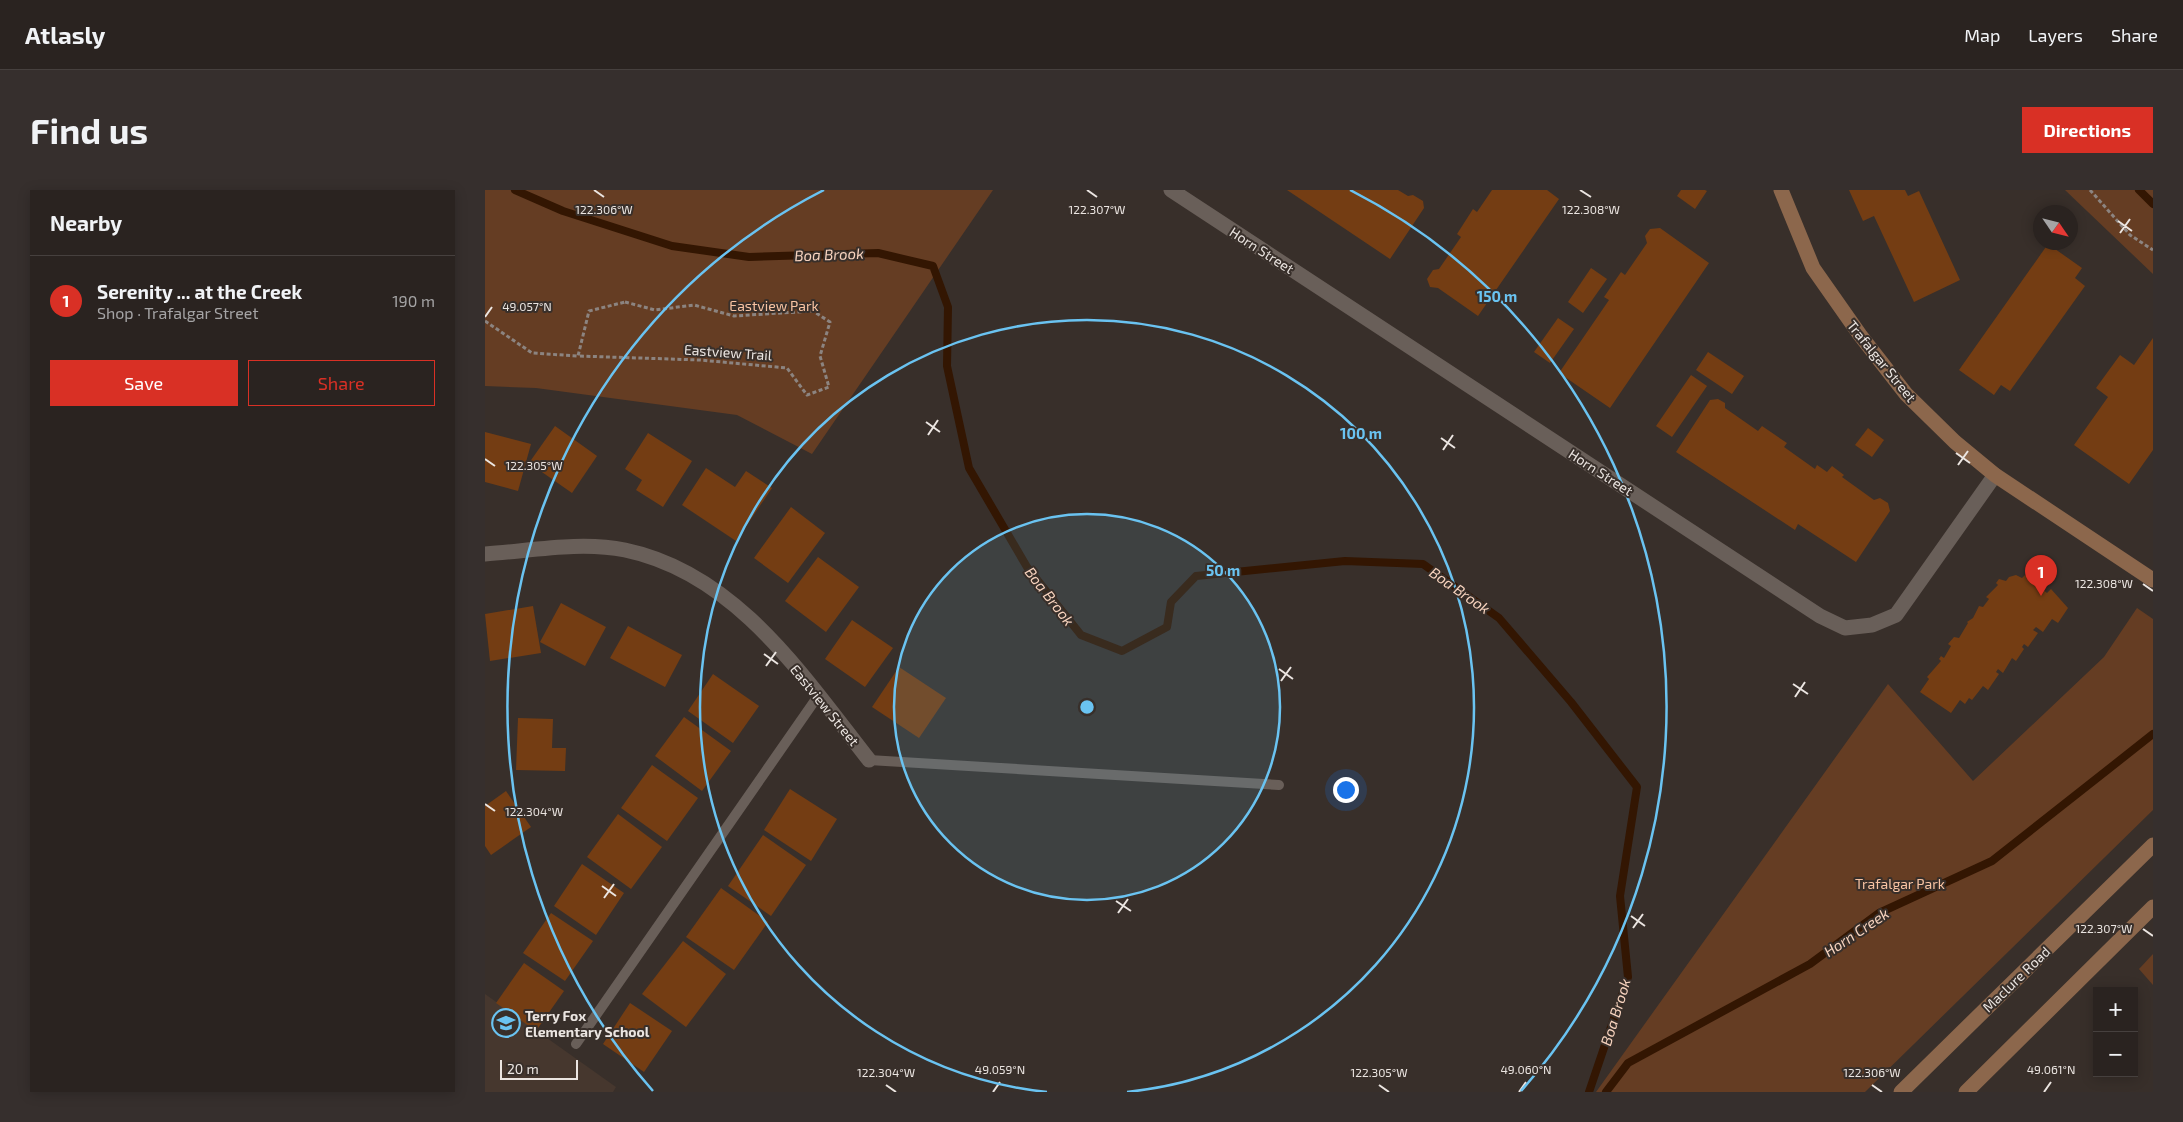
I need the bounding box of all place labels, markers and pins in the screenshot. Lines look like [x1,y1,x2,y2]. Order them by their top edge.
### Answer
pin: 1 [2025,555,2057,596]
centre of rings [1078,698,1096,716]
place label: Terry Fox Elementary School [525,1007,650,1040]
school or university icon: Terry Fox Elementary School [491,1008,521,1038]

